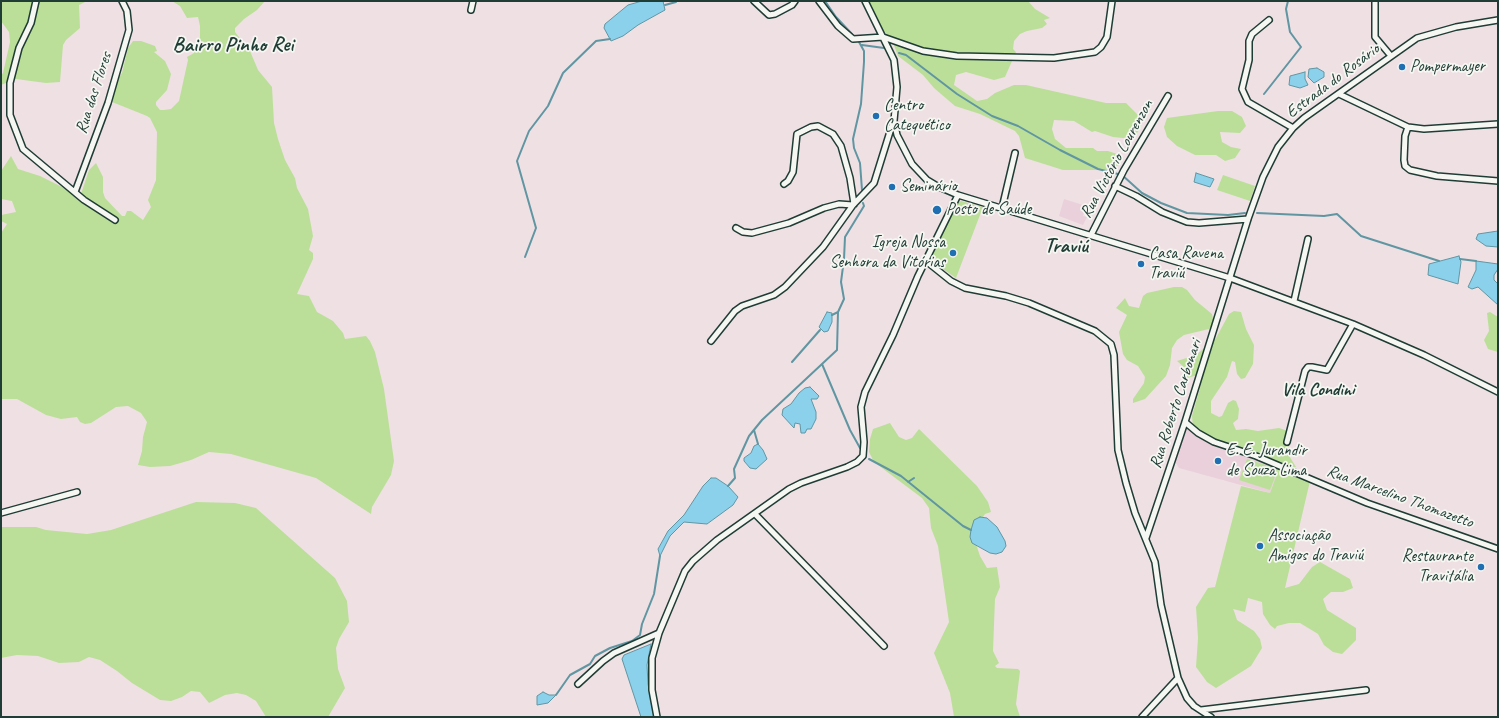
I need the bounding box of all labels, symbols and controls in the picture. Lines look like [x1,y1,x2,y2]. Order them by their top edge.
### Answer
district label: Bairro Pinho Rei [173,32,293,58]
street label: Estrada do Rosário [1282,39,1384,123]
street label: Rua das Flores [71,50,117,136]
place label: Pompermayer [1410,57,1485,77]
marker: Pompermayer [1397,62,1407,72]
place label: Centro Catequético [884,96,950,136]
street label: Rua Victório Lourenzon [1076,96,1158,222]
marker: Centro Catequético [871,111,881,121]
place label: Seminário [900,177,957,197]
marker: Seminário [887,182,897,192]
place label: Posto de Saúde [946,200,1031,220]
marker: Posto de Saúde [931,204,943,216]
place label: Igreja Nossa Senhora da Vitórias [830,233,945,273]
district label: Traviú [1044,233,1088,259]
place label: Casa Ravena Traviú [1149,244,1223,284]
marker: Igreja Nossa Senhora da Vitórias [948,248,958,258]
marker: Casa Ravena Traviú [1136,259,1146,269]
street label: Rua Roberto Carbonari [1146,337,1206,471]
district label: Vila Condini [1281,379,1355,401]
place label: E. E. Jurandir de Souza Lima [1226,441,1307,481]
marker: E. E. Jurandir de Souza Lima [1213,456,1223,466]
street label: Rua Marcelino Thomazetto [1324,461,1476,533]
place label: Associação Amigos do Traviú [1268,526,1363,566]
marker: Associação Amigos do Traviú [1255,541,1265,551]
place label: Restaurante Travitália [1402,547,1473,587]
marker: Restaurante Travitália [1476,562,1486,572]

